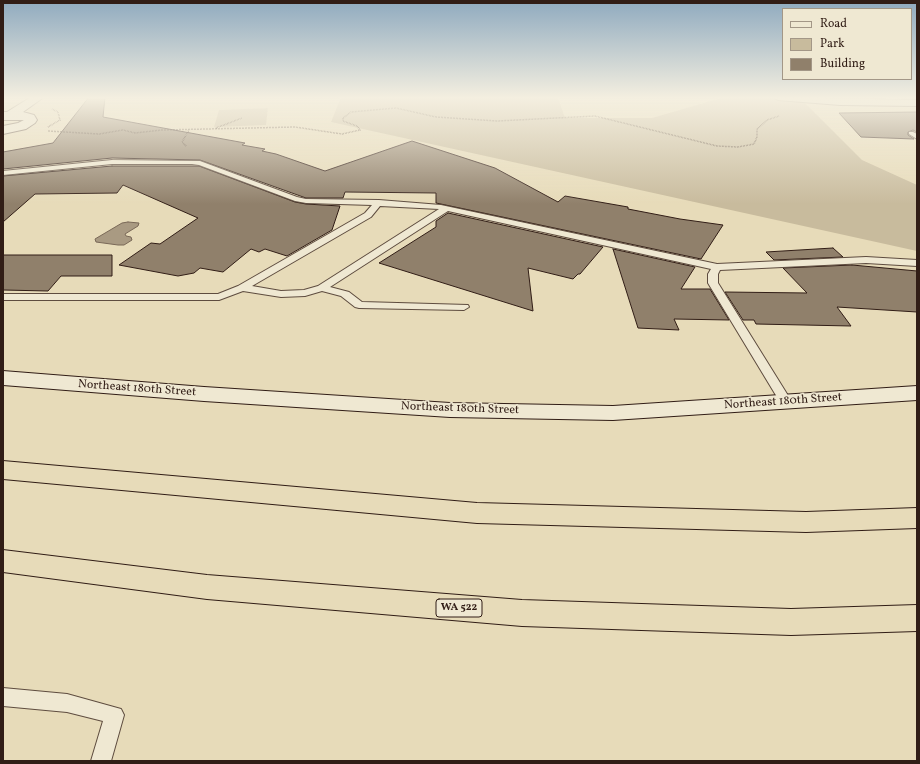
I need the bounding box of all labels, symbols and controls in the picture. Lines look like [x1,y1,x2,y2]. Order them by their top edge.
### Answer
legend [782,8,912,80]
text: Road [820,16,847,32]
text: Park [820,36,845,52]
text: Building [820,56,865,72]
street label: Northeast 180th Street [78,378,196,400]
street label: Northeast 180th Street [724,391,842,413]
street label: Northeast 180th Street [401,400,519,418]
road number: WA 522 [436,599,482,617]

